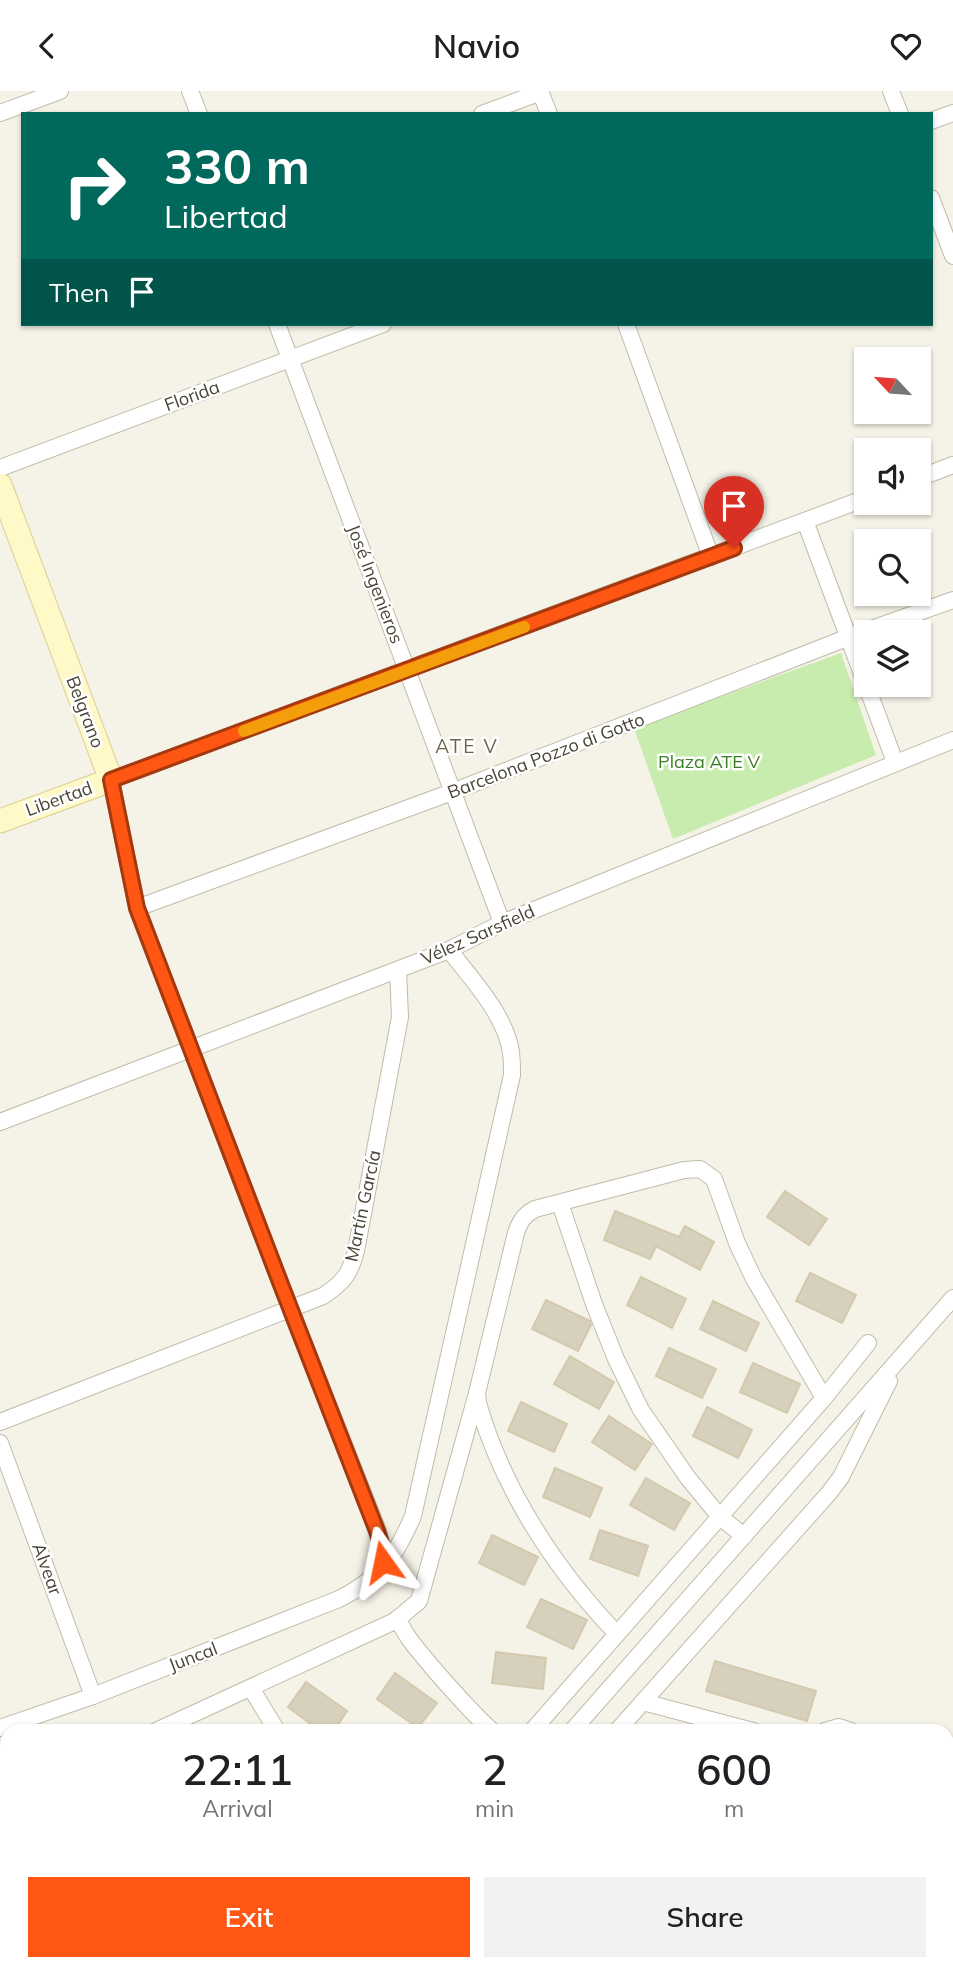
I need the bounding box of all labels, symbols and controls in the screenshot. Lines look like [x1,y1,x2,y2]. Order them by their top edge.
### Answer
text: Navio [433,26,520,66]
icon: back [28,27,66,65]
icon: heart [887,27,925,65]
text: 330 m [164,135,310,196]
icon: right [49,140,140,231]
text: Libertad [164,196,288,236]
icon: arrive [123,273,161,311]
text: Then [49,276,109,309]
north arrow [854,347,931,423]
map controls [854,347,931,697]
street label: Florida [161,375,223,416]
button: sound [854,438,931,515]
pin [704,476,764,548]
icon: arrive [715,487,753,525]
street label: José Ingenieros [342,521,409,647]
button: search [854,529,931,606]
button: layers [854,620,931,697]
street label: Belgrano [61,673,110,751]
street label: Barcelona Pozzo di Gotto [444,707,648,804]
district label: ATE V [435,734,499,758]
park label: Plaza ATE V [658,750,760,773]
street label: Libertad [22,776,95,821]
street label: Vélez Sarsfield [417,899,538,970]
street label: Martín García [339,1148,386,1264]
position arrow [346,1525,420,1599]
street label: Alvear [27,1539,68,1599]
street label: Juncal [165,1637,221,1676]
text: 22:11 [182,1743,293,1796]
text: 2 [482,1743,507,1796]
text: 600 [696,1743,772,1796]
text: Arrival [202,1794,273,1823]
text: min [475,1794,514,1823]
text: m [724,1794,744,1823]
button: Exit [28,1877,470,1957]
button: Share [484,1877,926,1957]

